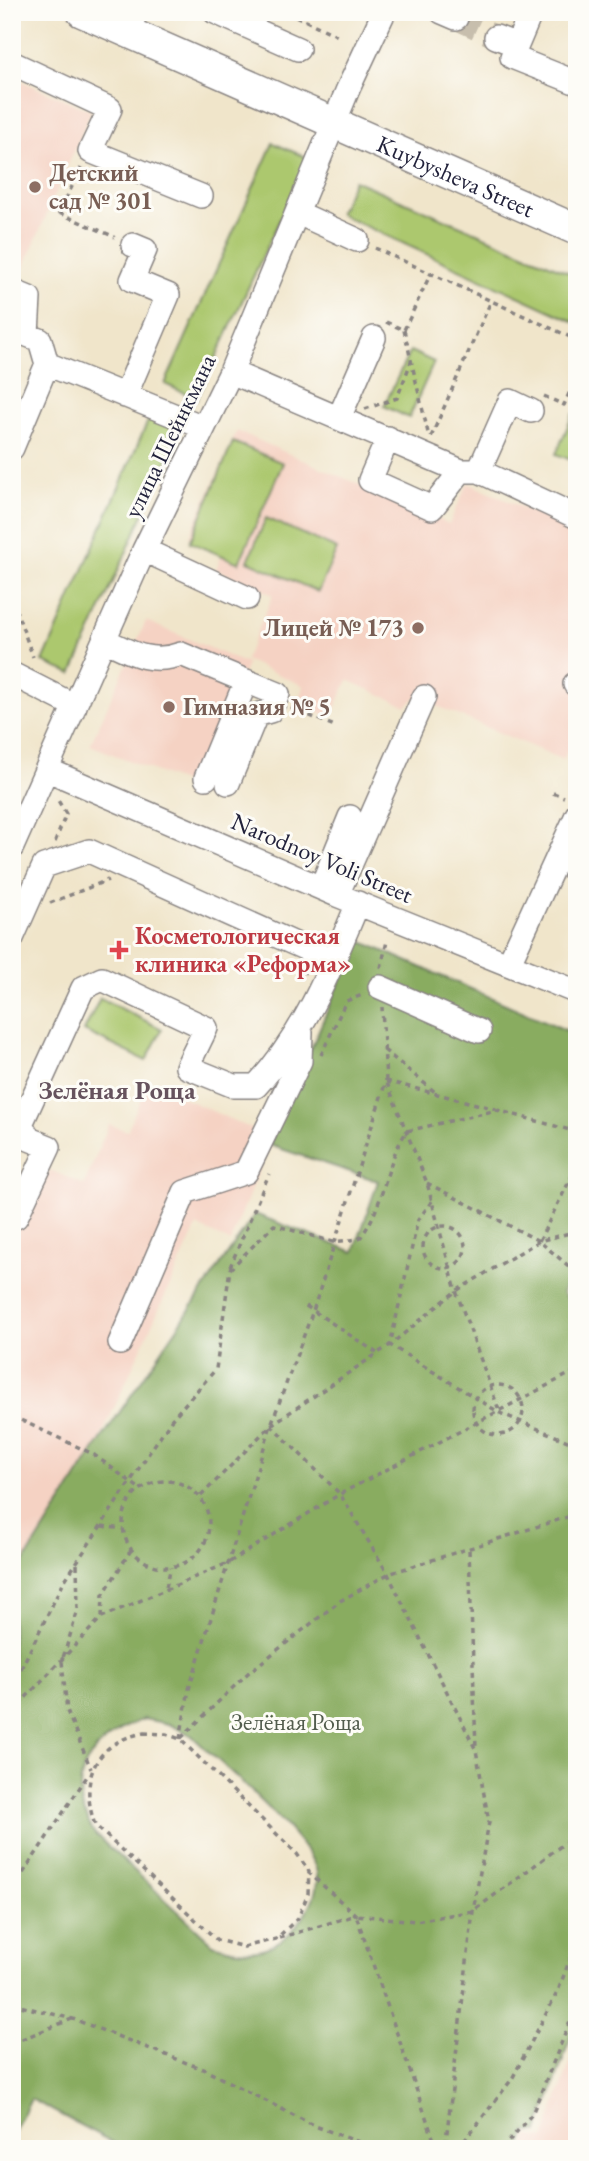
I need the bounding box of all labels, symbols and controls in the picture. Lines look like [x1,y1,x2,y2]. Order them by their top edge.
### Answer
street label: Kuybysheva Street [372,128,539,224]
place label: Детский сад № 301 [49,157,153,216]
marker: Детский сад № 301 [27,179,43,195]
street label: улица Шейнкмана [117,348,223,523]
place label: Лицей № 173 [263,612,404,643]
marker: Лицей № 173 [410,620,426,636]
place label: Гимназия № 5 [183,691,331,722]
marker: Гимназия № 5 [161,699,177,715]
street label: Narodnoy Voli Street [227,805,418,910]
place label: Косметологическая клиника «Реформа» [135,920,351,979]
marker: Косметологическая клиника «Реформа» [109,940,129,960]
district label: Зелёная Роща [38,1073,196,1107]
park label: Зелёная Роща [231,1706,362,1737]

